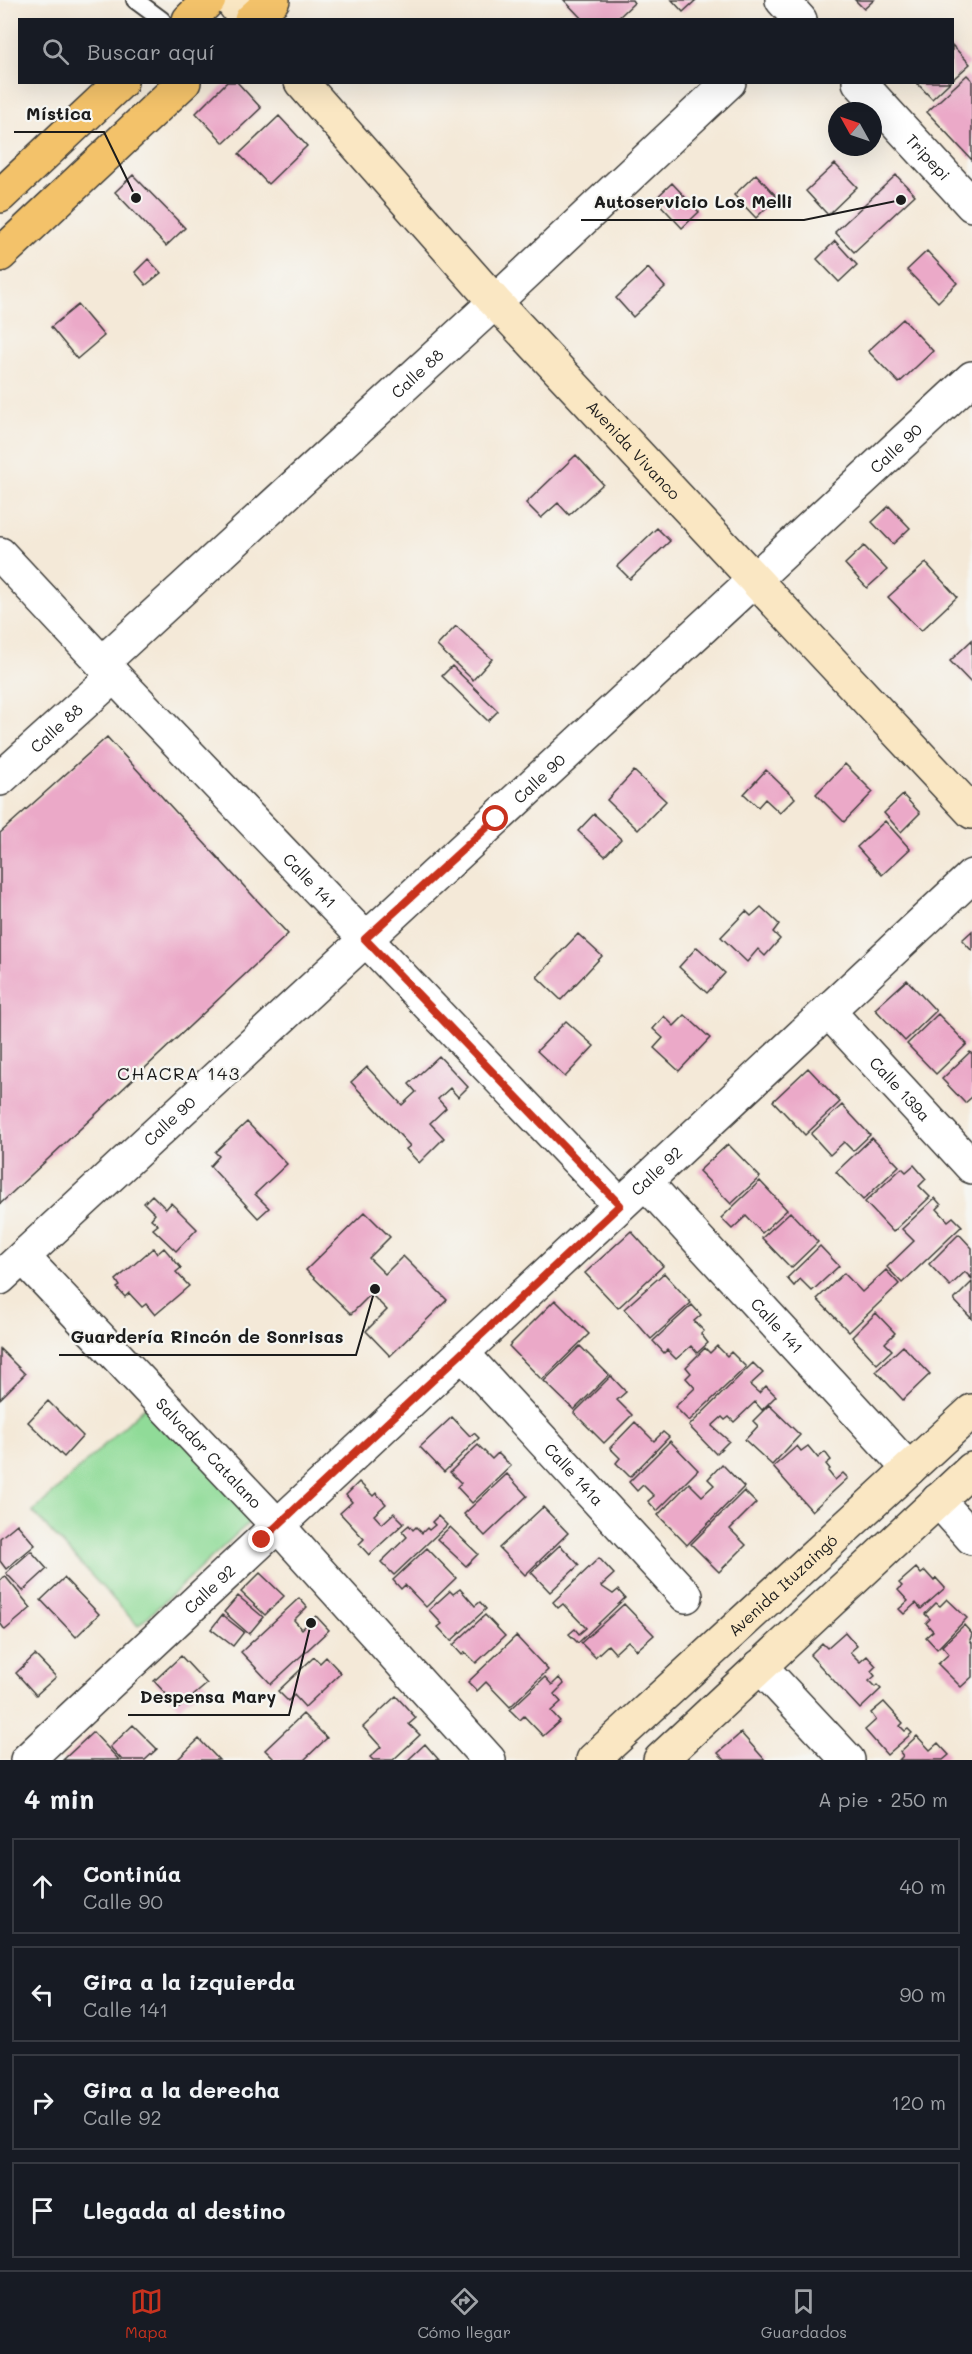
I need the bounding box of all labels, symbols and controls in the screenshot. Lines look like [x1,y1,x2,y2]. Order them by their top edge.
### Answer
search box [18,18,954,84]
icon: search [39,35,72,68]
text: Buscar aquí [87,37,215,66]
callout: Mística [14,96,104,132]
text: Mística [26,101,92,125]
north arrow [828,102,882,156]
street label: Tripepi [902,129,955,185]
callout: Autoservicio Los Melli [581,184,804,220]
text: Autoservicio Los Melli [593,189,793,213]
street label: Calle 88 [386,344,448,402]
street label: Avenida Vivanco [582,396,685,504]
street label: Calle 90 [865,419,926,477]
street label: Calle 88 [25,698,87,757]
street label: Calle 90 [508,749,570,808]
route start [482,805,508,831]
street label: Calle 141 [279,848,341,912]
street label: Calle 139a [865,1052,935,1125]
district label: CHACRA 143 [117,1061,241,1085]
street label: Calle 90 [139,1091,200,1150]
street label: Calle 92 [626,1142,686,1200]
street label: Calle 141 [747,1293,808,1357]
callout: Guardería Rincón de Sonrisas [59,1319,356,1355]
text: Guardería Rincón de Sonrisas [70,1324,344,1348]
street label: Salvador Catalano [152,1393,267,1512]
street label: Calle 141a [540,1438,608,1510]
route end [248,1526,274,1552]
street label: Avenida Ituzaingó [723,1529,841,1640]
street label: Calle 92 [179,1560,239,1618]
callout: Despensa Mary [128,1679,289,1715]
text: Despensa Mary [140,1684,276,1708]
text: 4 min [24,1782,94,1816]
text: A pie · 250 m [818,1786,948,1812]
text: Continúa [83,1859,181,1888]
icon: ahead [26,1870,59,1903]
text: 40 m [900,1873,946,1899]
text: Calle 90 [83,1888,163,1914]
text: Gira a la izquierda [83,1967,295,1996]
icon: left [26,1978,59,2011]
text: 90 m [900,1981,946,2007]
text: Calle 141 [83,1996,168,2022]
text: Gira a la derecha [83,2075,280,2104]
icon: right [26,2086,59,2119]
text: 120 m [891,2089,946,2115]
text: Calle 92 [83,2104,162,2130]
icon: arrive [26,2194,59,2227]
text: Llegada al destino [83,2196,285,2225]
tab: Mapa [125,2285,168,2342]
tab: Cómo llegar [417,2285,511,2342]
tab: Guardados [761,2285,847,2342]

